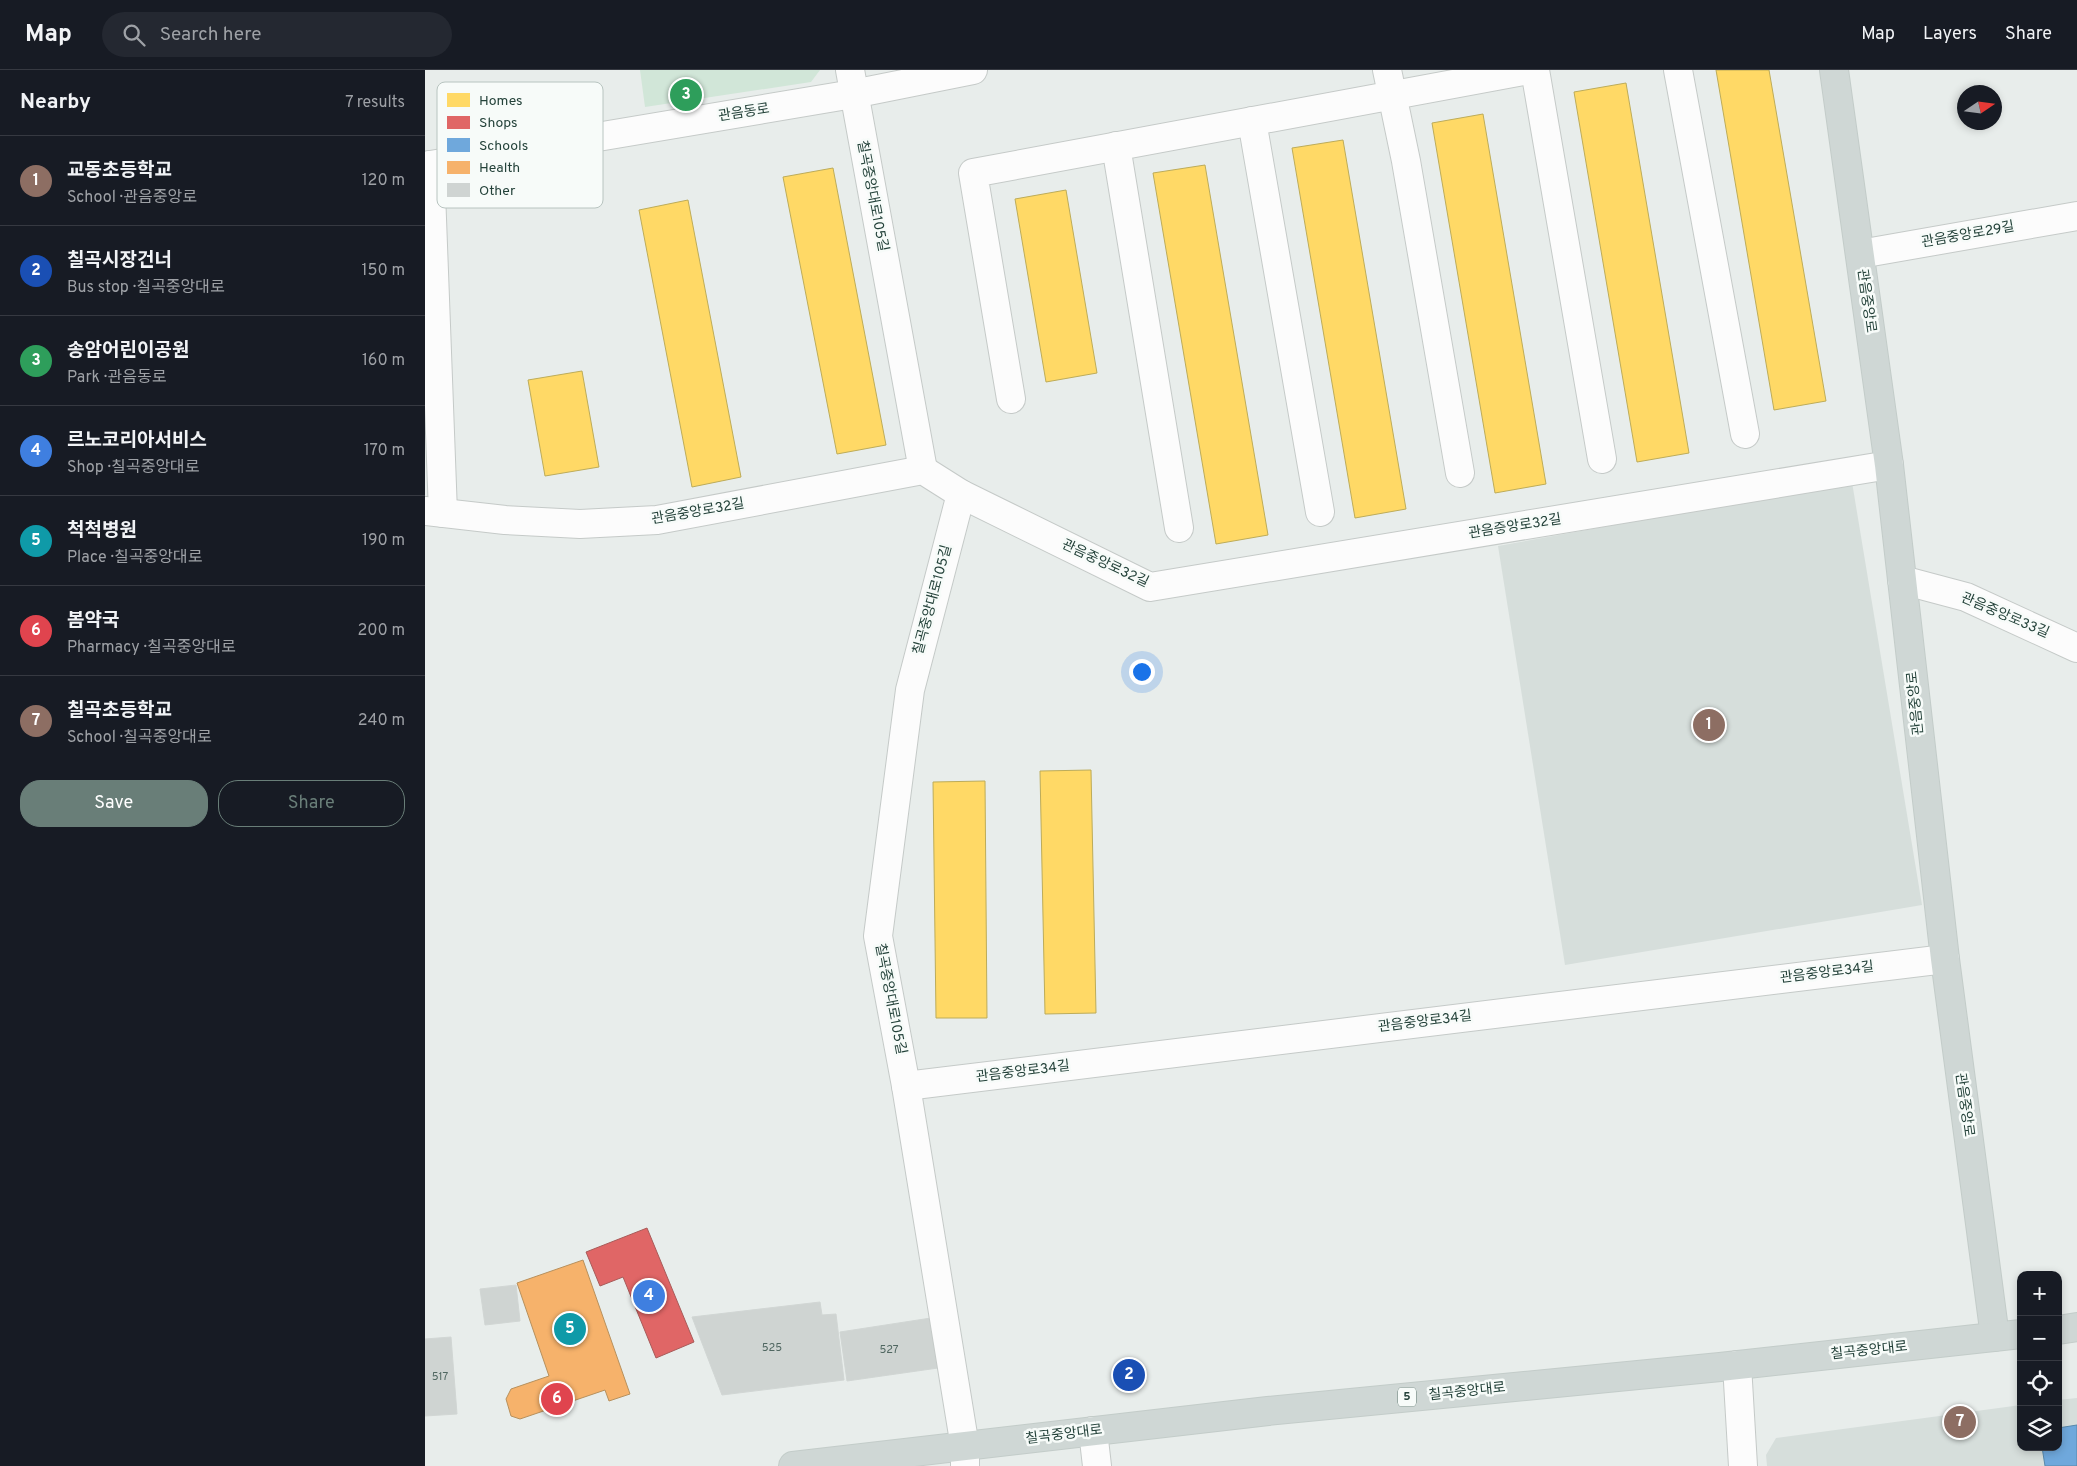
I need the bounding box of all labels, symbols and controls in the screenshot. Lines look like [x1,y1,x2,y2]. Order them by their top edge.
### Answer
search box [102,12,452,57]
text: Map [25,20,72,50]
icon: search [120,21,148,49]
text: Search here [160,23,261,47]
text: Map [1861,23,1895,46]
text: Layers [1923,23,1977,46]
text: Share [2005,23,2052,46]
pin: 3 [670,76,702,114]
legend [437,82,603,208]
north arrow [1957,85,2002,130]
text: Nearby [20,89,91,116]
text: 7 results [345,93,405,113]
text: Homes [479,93,523,110]
street label: 관음동로 [717,101,771,125]
text: Shops [479,115,518,132]
text: Schools [479,138,528,155]
street label: 칠곡중앙대로105길 [853,139,892,253]
text: 교동초등학교 [67,159,172,183]
text: Health [479,160,520,177]
text: 1 [33,171,39,191]
text: 120 m [362,171,405,191]
text: Other [479,183,516,200]
text: School · 관음중앙로 [67,188,197,208]
street label: 관음중앙로29길 [1920,218,2016,252]
text: 칠곡시장건너 [67,249,172,273]
text: 2 [31,261,41,281]
text: 150 m [362,261,405,281]
street label: 관음중앙로 [1853,268,1879,334]
text: Bus stop · 칠곡중앙대로 [67,278,225,298]
text: 송암어린이공원 [67,339,189,363]
text: 3 [31,351,41,371]
text: 160 m [362,351,405,371]
text: Park · 관음동로 [67,368,166,388]
text: 르노코리아서비스 [67,429,207,453]
text: 4 [31,441,41,461]
text: 170 m [364,441,405,461]
text: Shop · 칠곡중앙대로 [67,458,200,478]
street label: 관음중앙로32길 [650,495,746,529]
street label: 관음중앙로32길 [1467,511,1563,543]
text: 척척병원 [67,519,137,543]
text: 5 [31,531,41,551]
text: 190 m [362,531,405,551]
street label: 관음중앙로32길 [1059,536,1151,592]
street label: 칠곡중앙대로105길 [909,543,956,657]
text: Place · 칠곡중앙대로 [67,548,203,568]
street label: 관음중앙로33길 [1958,590,2052,642]
text: 봄약국 [67,609,119,633]
text: 6 [31,621,41,641]
text: 200 m [357,621,405,641]
text: Pharmacy · 칠곡중앙대로 [67,638,236,658]
your location [1129,659,1155,685]
street label: 관음중앙로 [1904,670,1928,736]
text: 칠곡초등학교 [67,699,172,723]
pin: 1 [1693,706,1725,744]
text: 7 [32,711,40,731]
text: 240 m [358,711,405,731]
text: School · 칠곡중앙대로 [67,728,212,748]
button: Save [20,780,208,827]
button: Share [218,780,405,827]
street label: 칠곡중앙대로105길 [871,942,910,1056]
street label: 관음중앙로34길 [1779,959,1875,987]
street label: 관음중앙로34길 [1377,1008,1473,1036]
street label: 관음중앙로34길 [975,1058,1071,1086]
street label: 관음중앙로 [1951,1072,1977,1138]
map controls [2017,1271,2062,1451]
button: + [2017,1271,2062,1316]
pin: 4 [633,1277,665,1315]
pin: 5 [554,1310,586,1348]
button: − [2017,1316,2062,1361]
street label: 칠곡중앙대로 [1830,1338,1908,1363]
house number: 525 [762,1341,782,1355]
house number: 527 [879,1343,899,1357]
pin: 2 [1113,1356,1145,1394]
button: locate [2017,1361,2062,1406]
house number: 517 [432,1370,449,1384]
street label: 칠곡중앙대로 [1428,1379,1506,1404]
pin: 6 [541,1380,573,1418]
road number: 5 [1398,1388,1416,1406]
pin: 7 [1944,1403,1976,1441]
button: layers [2017,1406,2062,1451]
street label: 칠곡중앙대로 [1024,1421,1104,1448]

